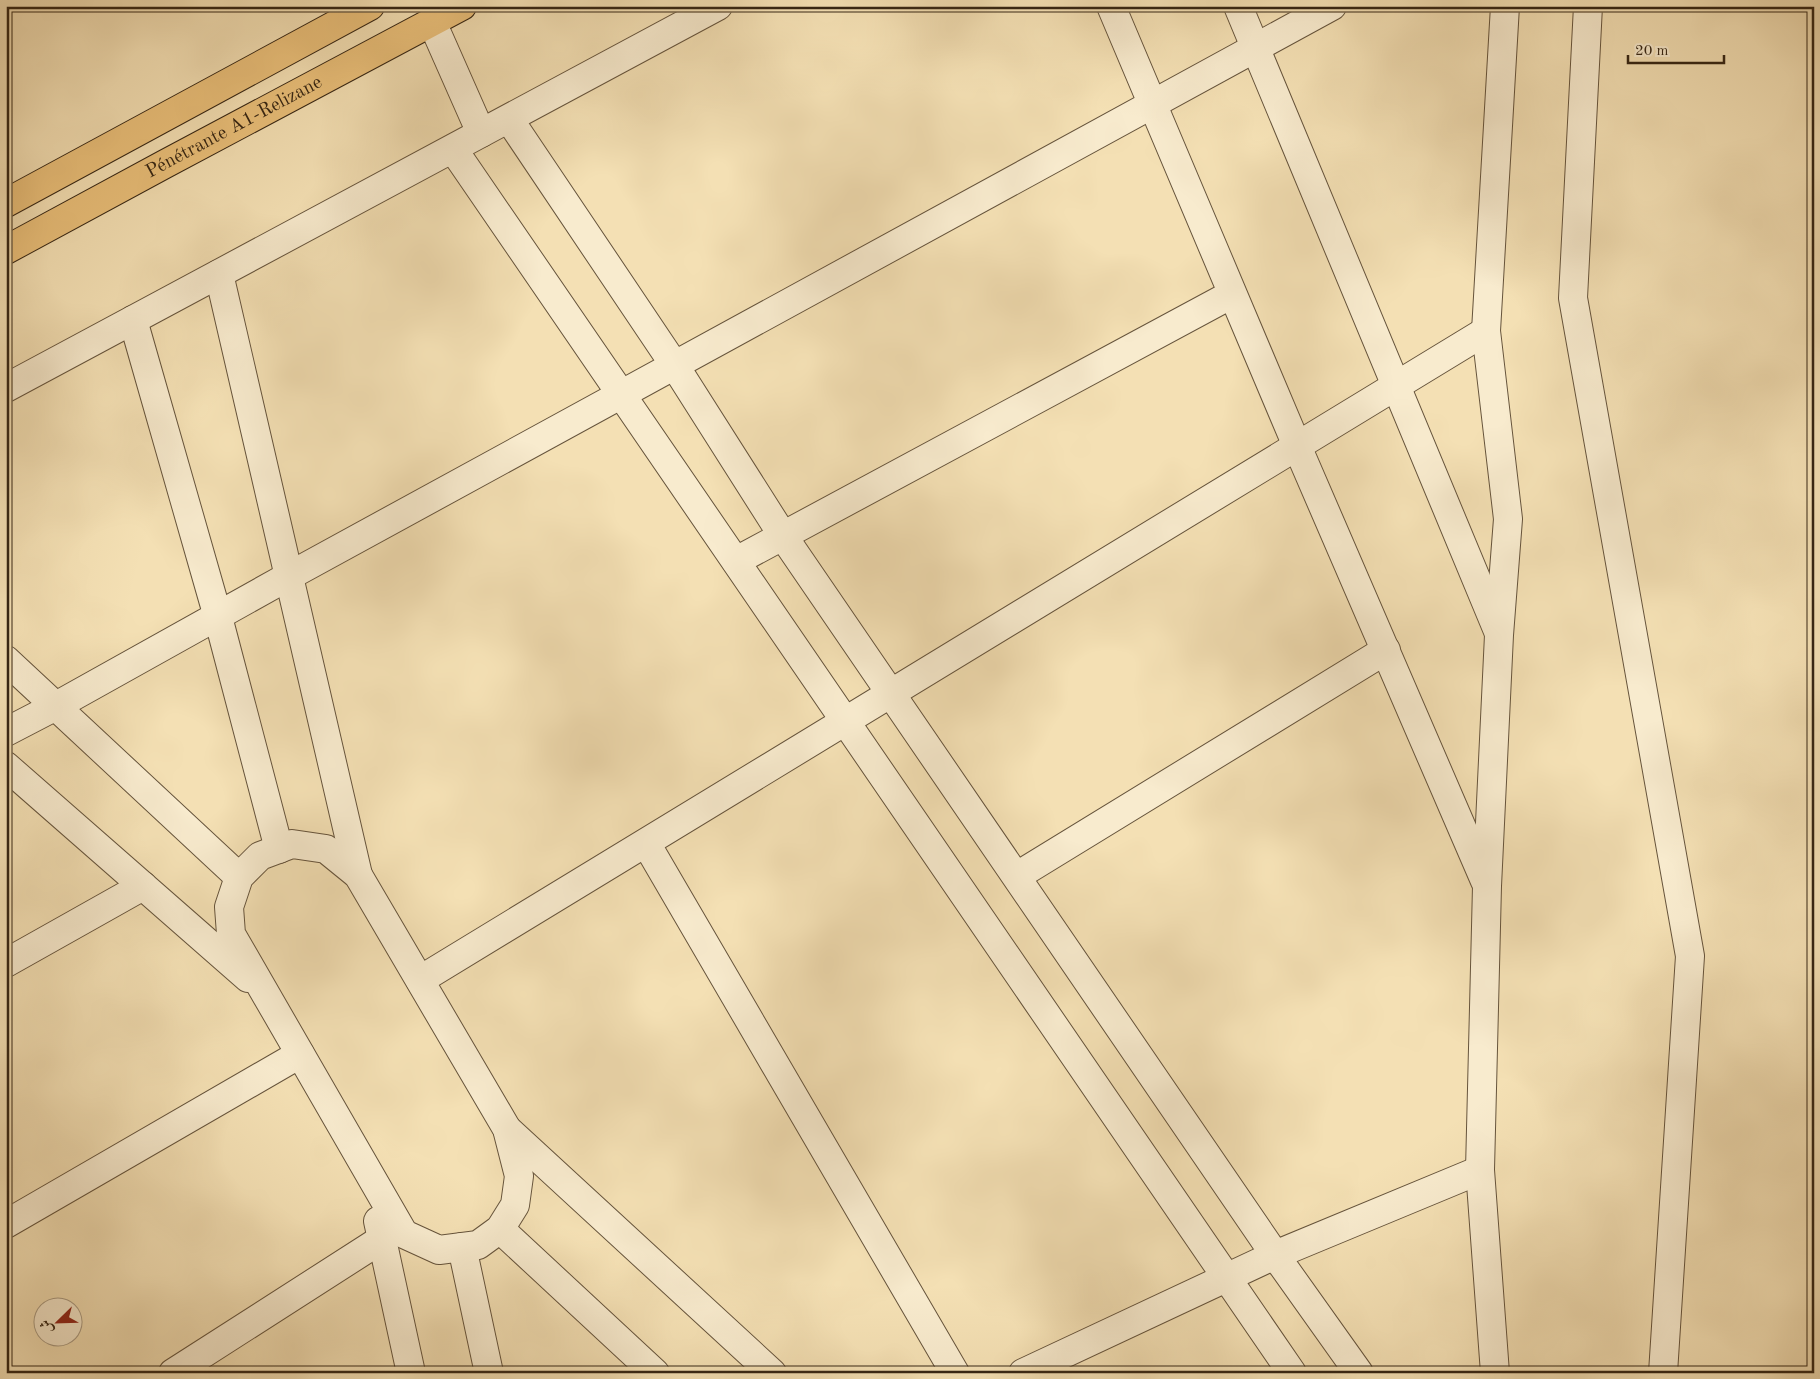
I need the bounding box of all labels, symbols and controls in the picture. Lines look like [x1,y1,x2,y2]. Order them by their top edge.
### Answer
scale bar [1628,32,1724,64]
text: 20 m [1635,44,1669,59]
street label: Pénétrante A1-Relizane [143,73,325,182]
north arrow [32,1296,82,1346]
text: ش [38,1317,56,1336]

